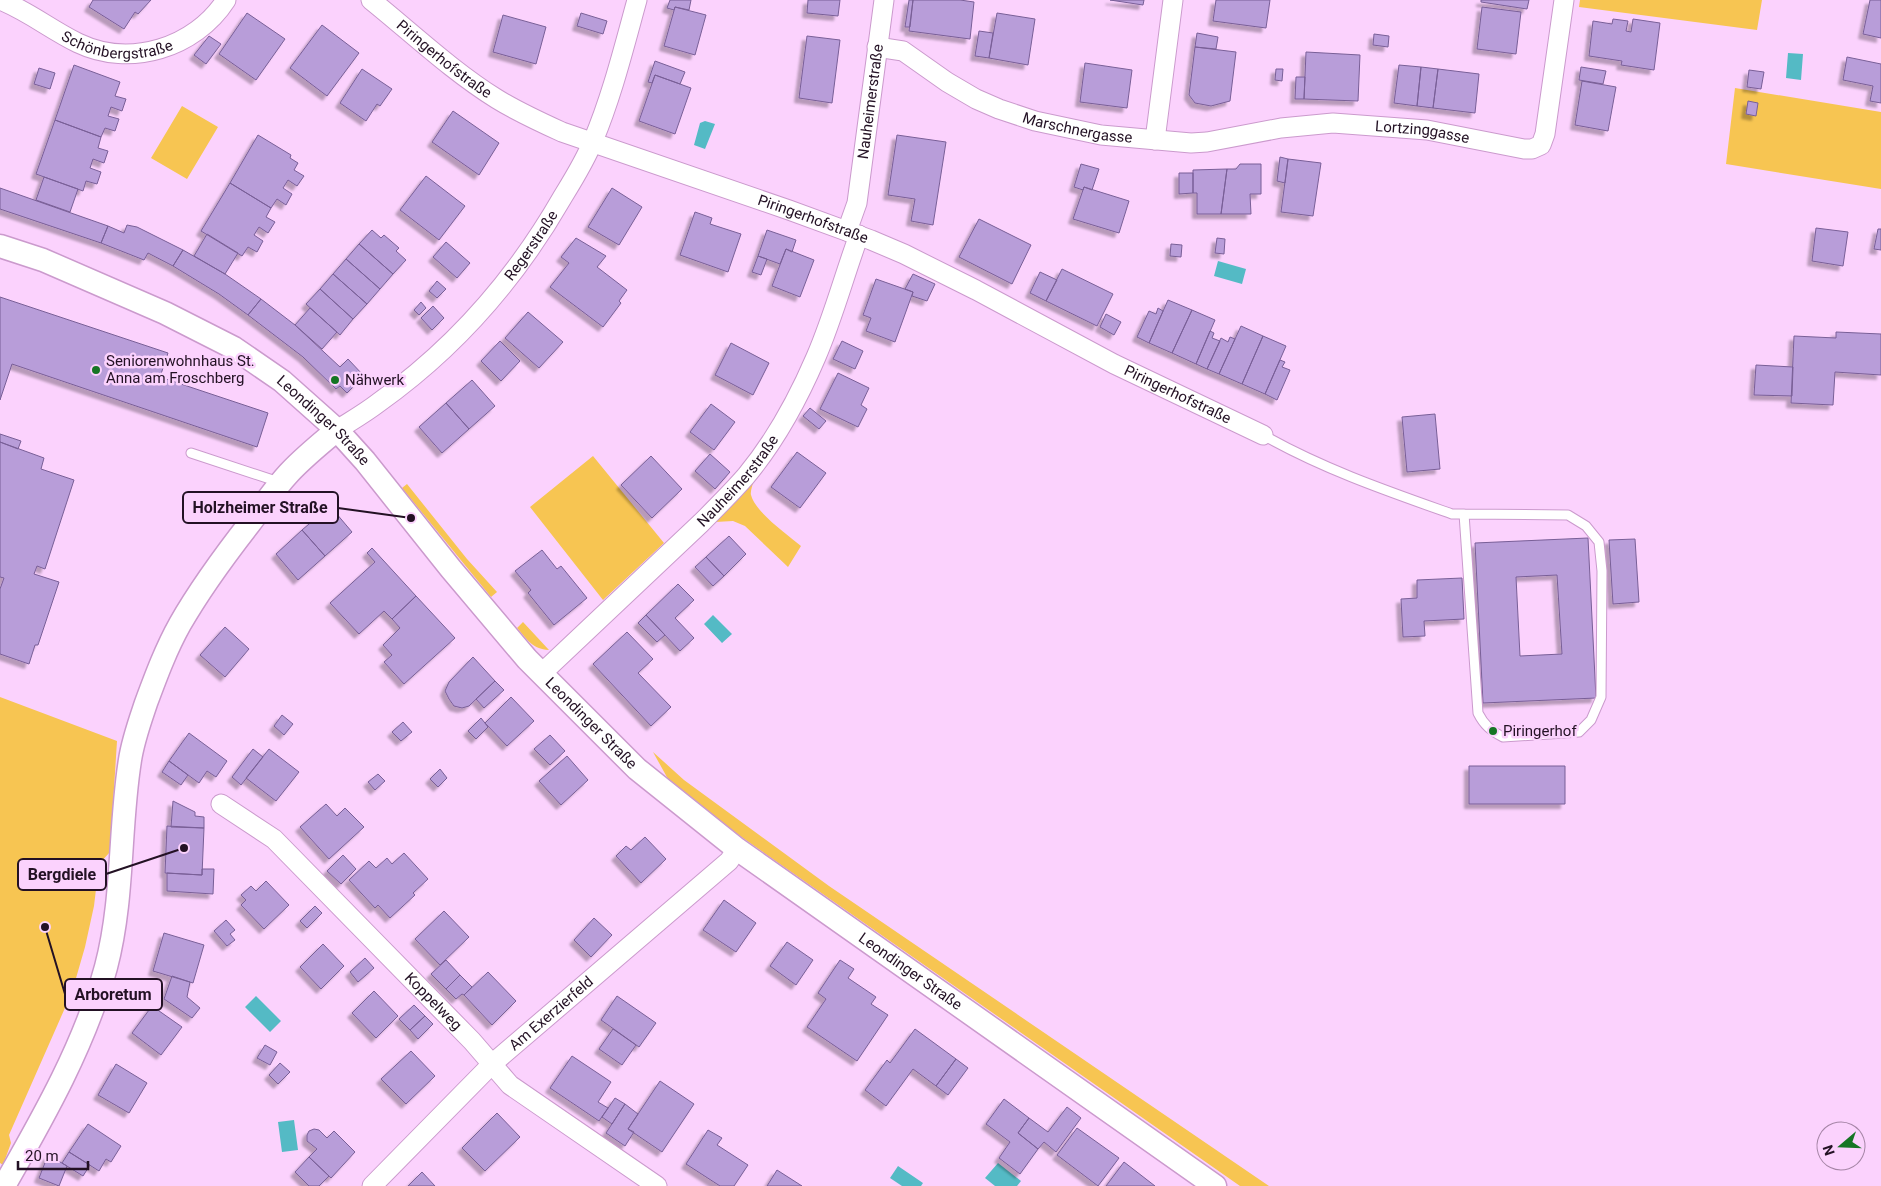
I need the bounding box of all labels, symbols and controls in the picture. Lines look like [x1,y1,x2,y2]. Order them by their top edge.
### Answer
street label: Piringerhofstraße [393,16,495,102]
street label: Schönbergstraße [58,27,175,63]
street label: Nauheimerstraße [854,43,887,160]
street label: Marschnergasse [1020,108,1133,147]
street label: Lortzinggasse [1375,117,1471,147]
street label: Piringerhofstraße [755,191,871,247]
street label: Regerstraße [501,207,562,284]
place label: Seniorenwohnhaus St. Anna am Froschberg [106,352,255,387]
street label: Piringerhofstraße [1121,361,1234,427]
marker: Seniorenwohnhaus St. Anna am Froschberg [90,364,102,376]
place label: Nähwerk [345,371,404,389]
street label: Leondinger Straße [273,372,374,469]
marker: Nähwerk [329,374,341,386]
street label: Nauheimerstraße [693,432,782,531]
callout: Holzheimer Straße [183,492,338,523]
text: Holzheimer Straße [192,498,328,517]
street label: Leondinger Straße [542,674,641,773]
place label: Piringerhof [1503,722,1577,740]
marker: Piringerhof [1487,725,1499,737]
callout: Bergdiele [18,859,106,890]
text: Bergdiele [28,865,97,884]
street label: Leondinger Straße [855,929,966,1014]
street label: Koppelweg [401,969,466,1034]
street label: Am Exerzierfeld [505,972,597,1054]
callout: Arboretum [65,979,162,1010]
text: Arboretum [74,985,152,1004]
north arrow [1816,1121,1866,1171]
scale bar [18,1138,88,1170]
text: N [1820,1143,1838,1158]
text: 20 m [25,1147,59,1165]

